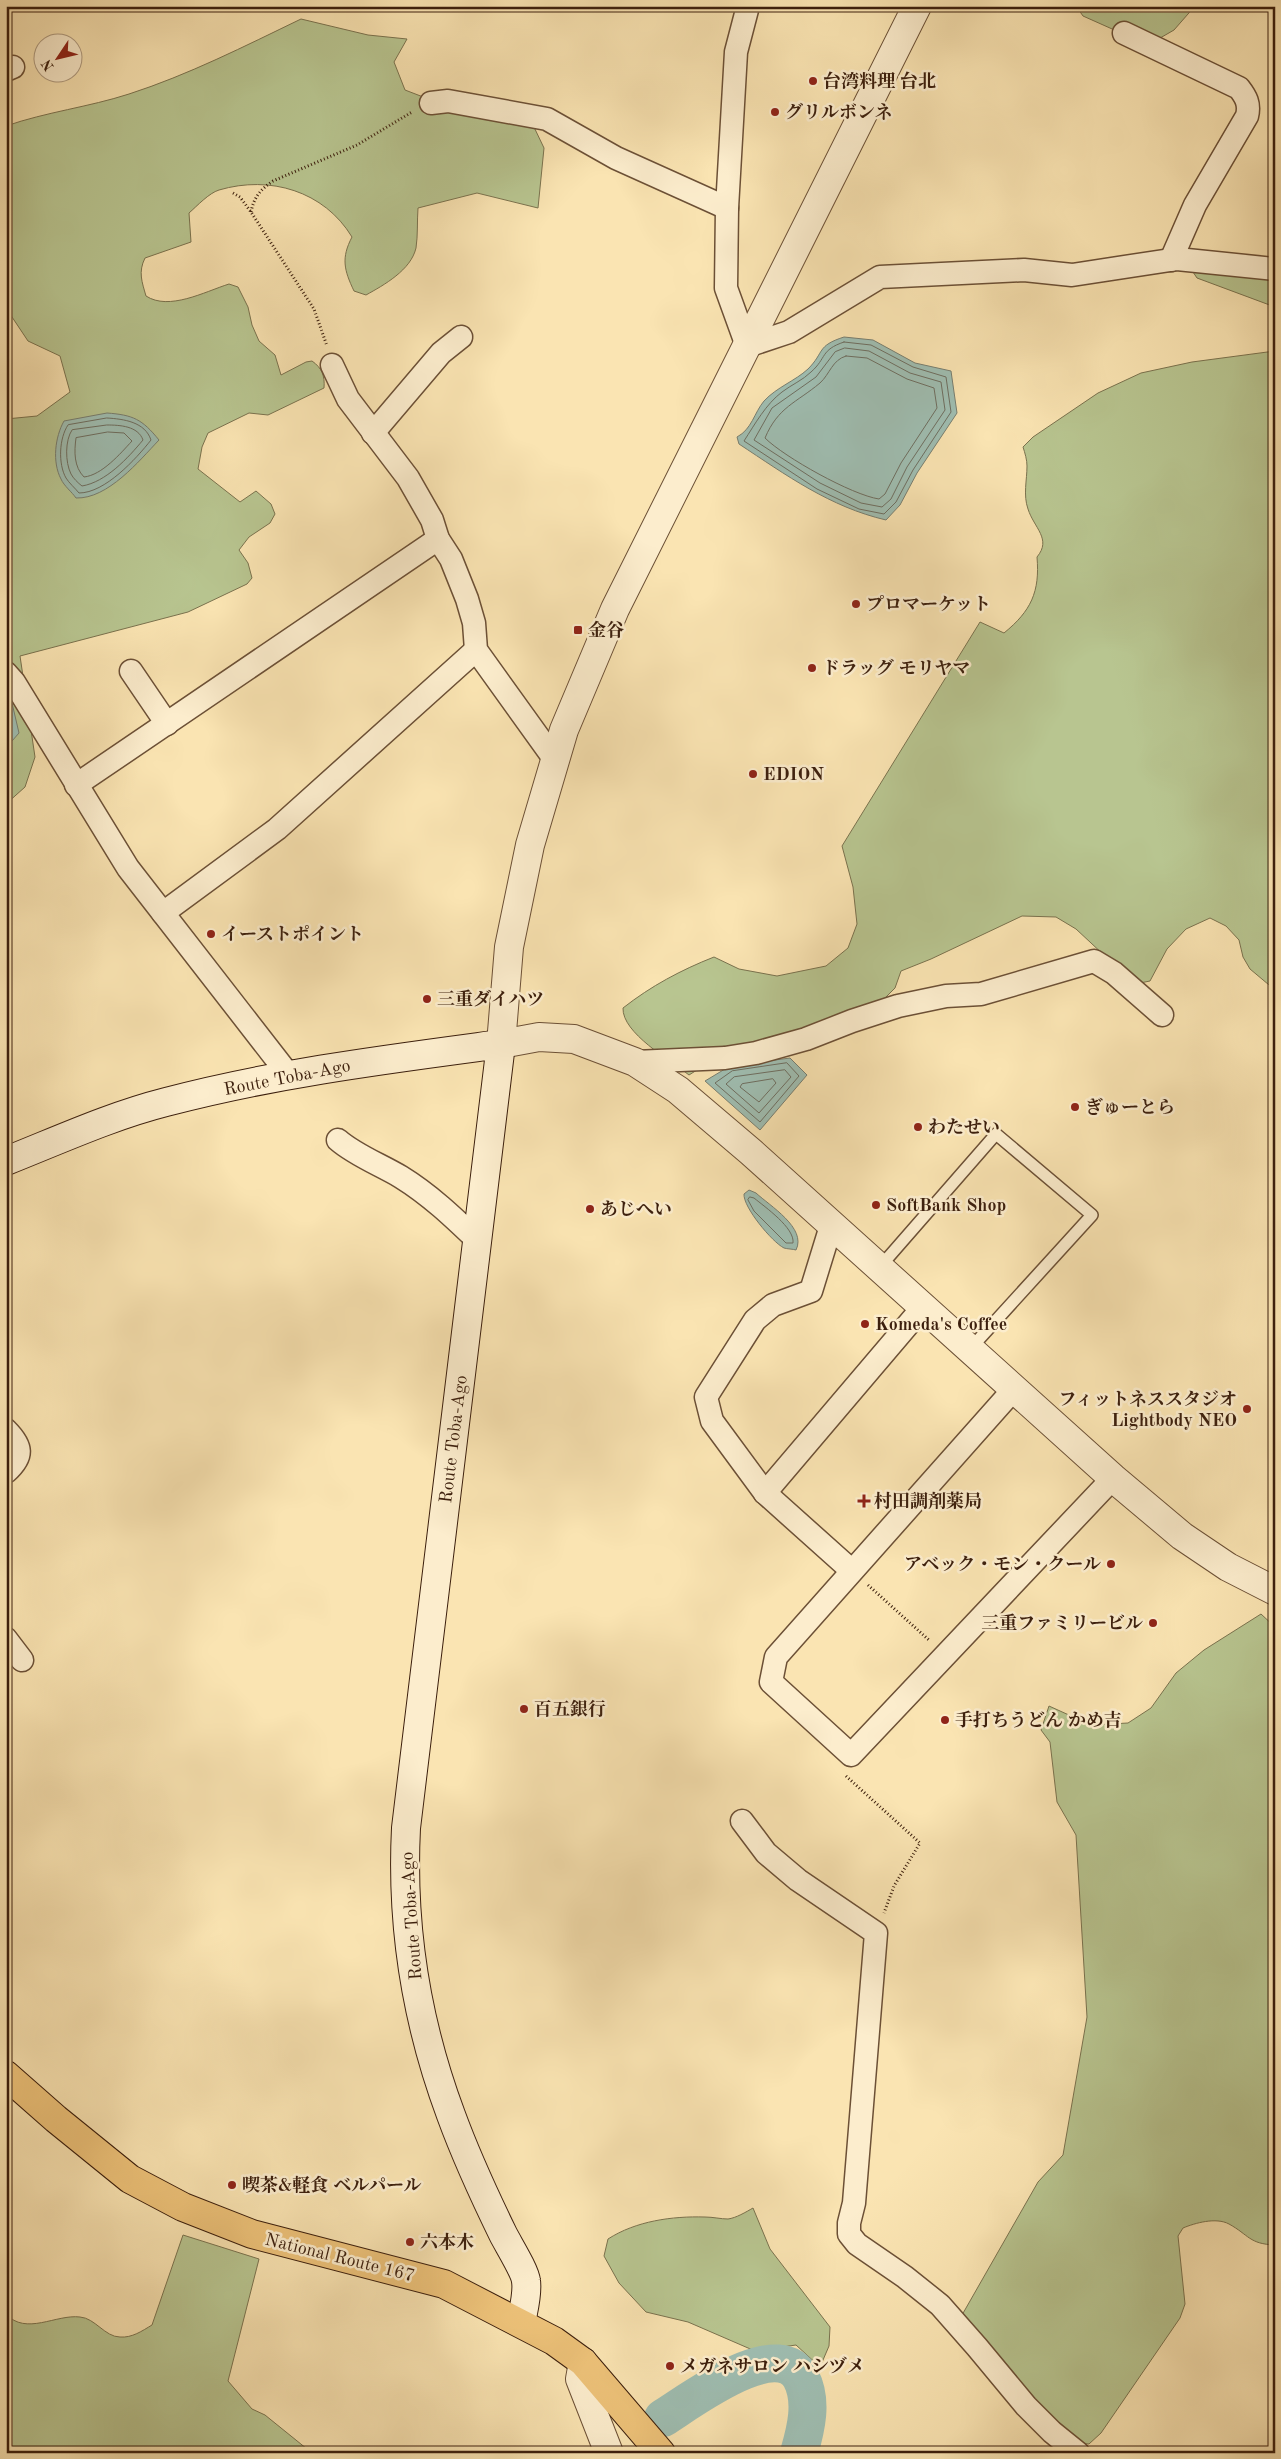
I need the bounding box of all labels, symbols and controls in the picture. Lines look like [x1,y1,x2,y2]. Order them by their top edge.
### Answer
north arrow [32,32,82,82]
text: N [39,56,57,73]
place label: 台湾料理 台北 [823,71,936,91]
marker: 台湾料理 台北 [807,75,819,87]
place label: グリルボンネ [785,102,892,122]
marker: グリルボンネ [769,106,781,118]
place label: プロマーケット [866,595,991,614]
marker: プロマーケット [850,598,862,610]
place label: 金谷 [588,620,624,640]
marker: 金谷 [572,624,584,636]
place label: ドラッグ モリヤマ [822,658,970,678]
marker: ドラッグ モリヤマ [806,662,818,674]
place label: EDION [763,766,824,784]
marker: EDION [747,768,759,780]
place label: イーストポイント [221,925,364,944]
marker: イーストポイント [205,928,217,940]
place label: 三重ダイハツ [437,989,544,1009]
marker: 三重ダイハツ [421,993,433,1005]
street label: Route Toba-Ago [222,1057,352,1099]
place label: ぎゅーとら [1085,1097,1175,1117]
marker: ぎゅーとら [1069,1101,1081,1113]
place label: わたせい [928,1118,1000,1137]
marker: わたせい [912,1121,924,1133]
place label: SoftBank Shop [886,1197,1006,1215]
marker: SoftBank Shop [870,1199,882,1211]
place label: あじへい [600,1200,672,1219]
marker: あじへい [584,1203,596,1215]
place label: Komeda's Coffee [875,1316,1007,1334]
marker: Komeda's Coffee [859,1318,871,1330]
street label: Route Toba-Ago [437,1374,471,1504]
place label: フィットネススタジオ Lightbody NEO [1059,1389,1237,1430]
marker: フィットネススタジオ Lightbody NEO [1241,1403,1253,1415]
place label: 村田調剤薬局 [874,1491,982,1511]
marker: 村田調剤薬局 [858,1495,870,1507]
place label: アベック・モン・クール [904,1555,1101,1574]
marker: アベック・モン・クール [1105,1558,1117,1570]
place label: 三重ファミリービル [981,1613,1143,1633]
marker: 三重ファミリービル [1147,1617,1159,1629]
place label: 百五銀行 [534,1699,606,1719]
marker: 百五銀行 [518,1703,530,1715]
place label: 手打ちうどん かめ吉 [955,1710,1122,1730]
marker: 手打ちうどん かめ吉 [939,1714,951,1726]
street label: Route Toba-Ago [399,1851,425,1981]
place label: 喫茶&軽食 ベルパール [242,2175,422,2195]
marker: 喫茶&軽食 ベルパール [226,2179,238,2191]
street label: National Route 167 [263,2231,417,2285]
place label: 六本木 [420,2232,474,2252]
marker: 六本木 [404,2236,416,2248]
place label: メガネサロン ハシヅメ [680,2356,865,2376]
marker: メガネサロン ハシヅメ [664,2360,676,2372]

